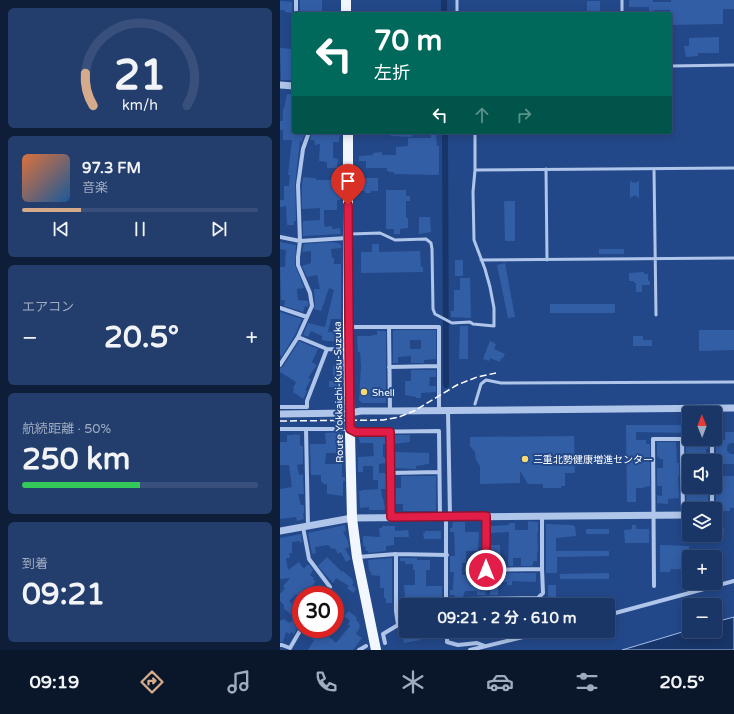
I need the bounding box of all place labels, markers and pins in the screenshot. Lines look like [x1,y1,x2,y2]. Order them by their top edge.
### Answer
pin [331,164,365,205]
marker: Shell [359,387,369,397]
place label: Shell [372,387,395,399]
marker: 三重北勢健康増進センター [520,454,530,464]
place label: 三重北勢健康増進センター [533,454,653,466]

